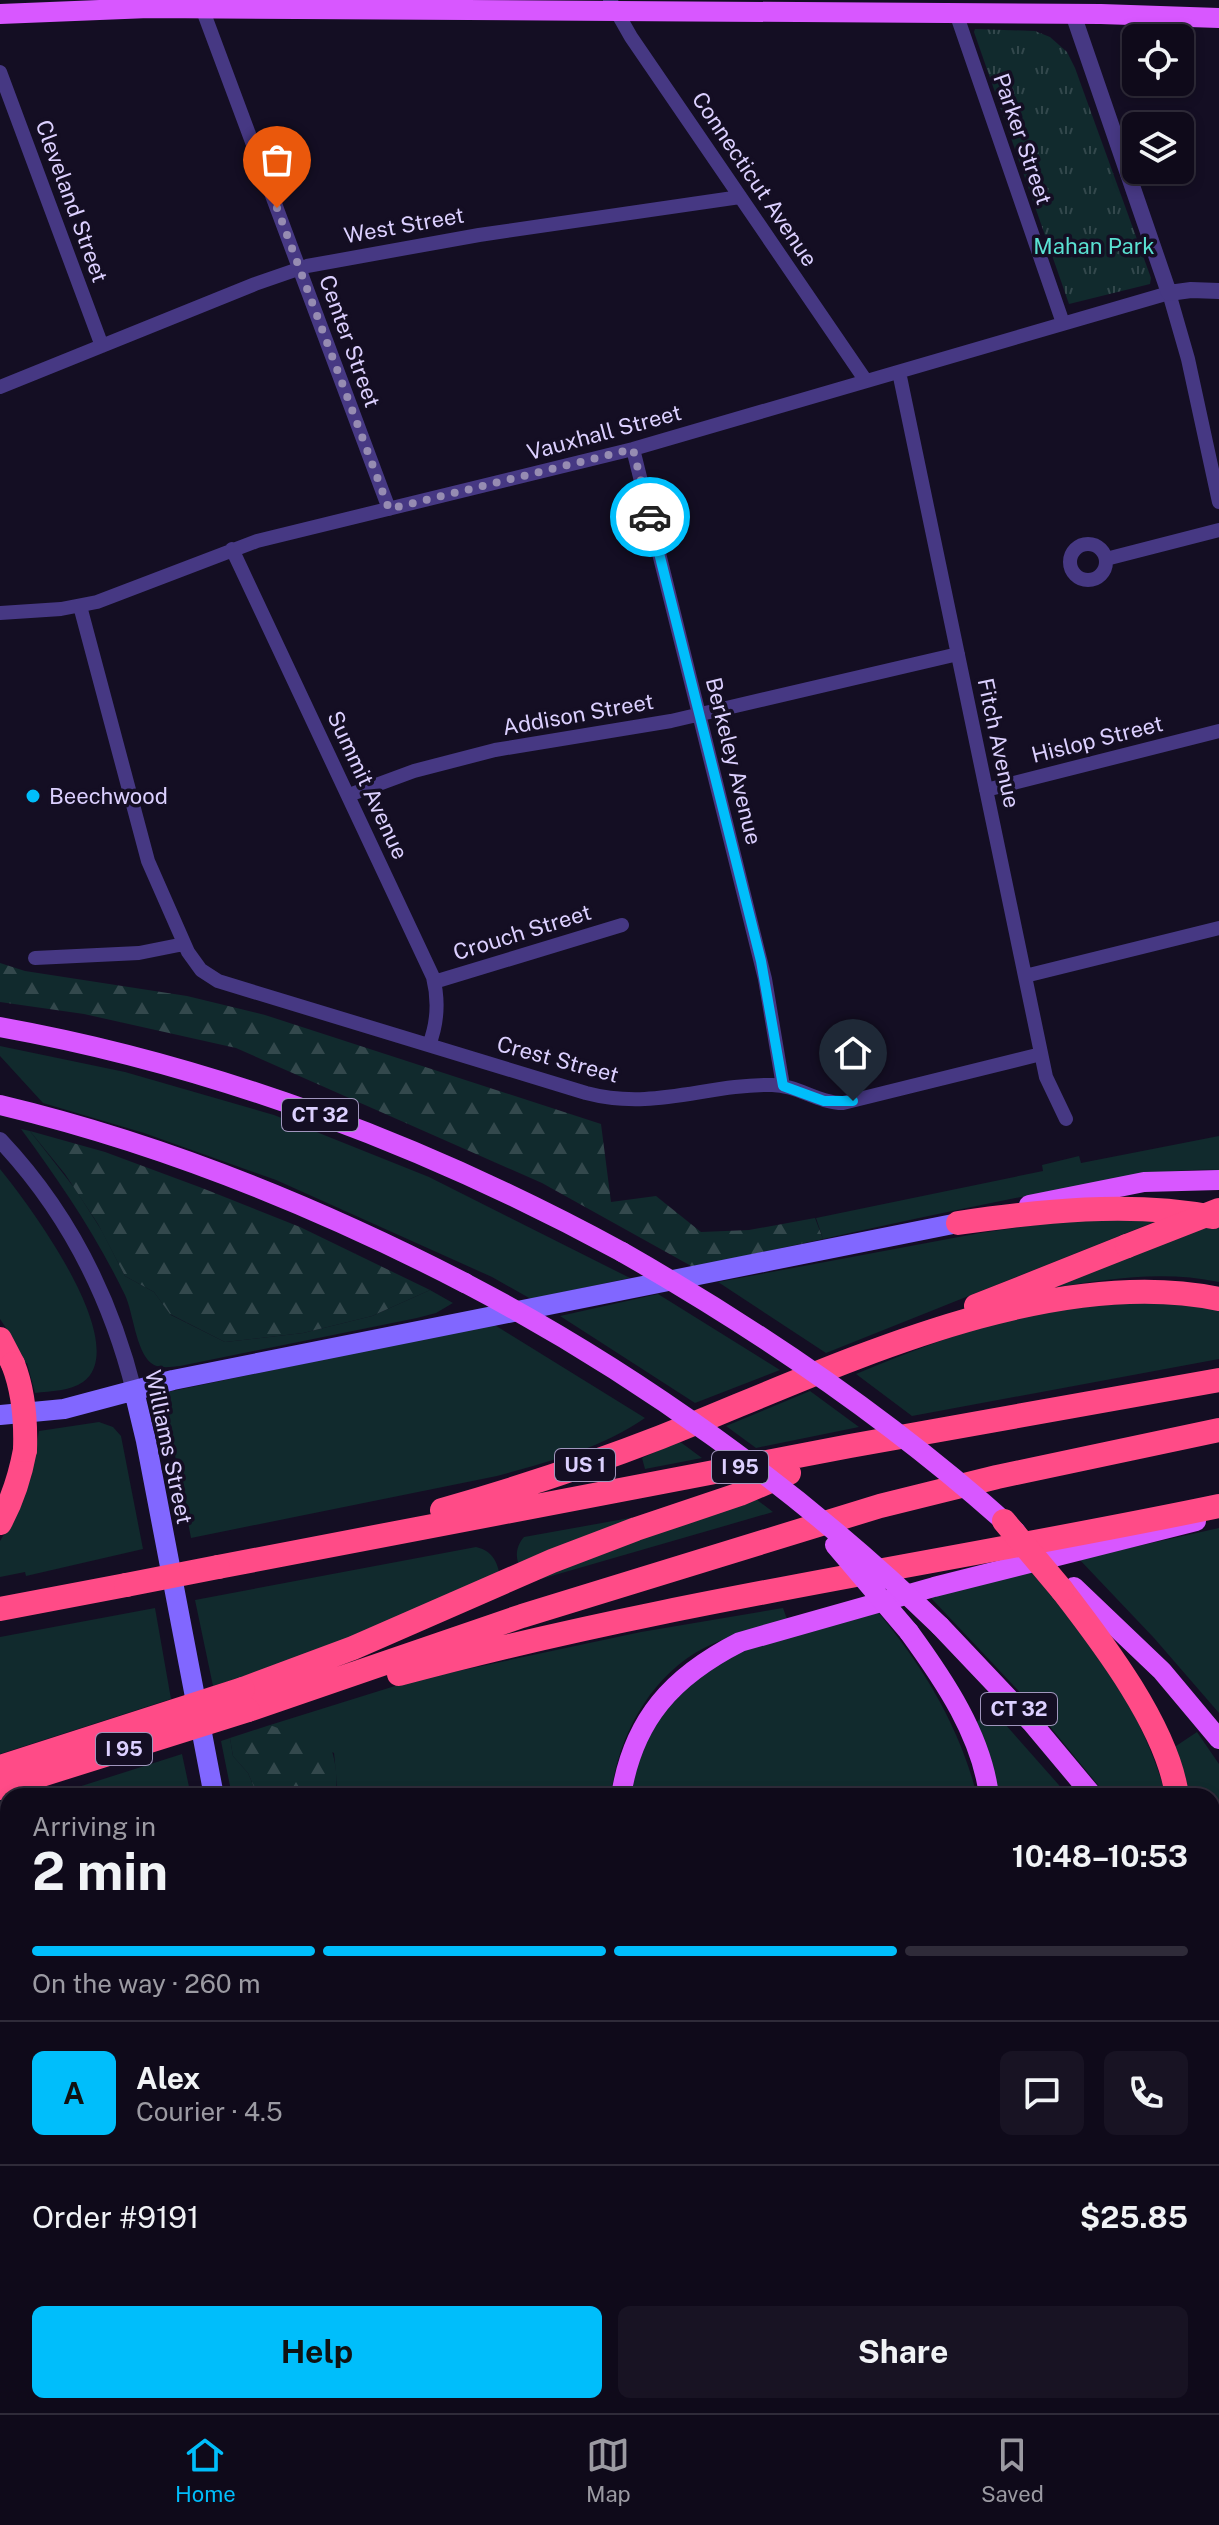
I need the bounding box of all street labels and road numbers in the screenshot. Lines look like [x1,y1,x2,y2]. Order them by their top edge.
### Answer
street label: Parker Street [988,70,1058,208]
street label: Connecticut Avenue [687,87,823,271]
street label: Cleveland Street [31,116,113,286]
street label: West Street [342,202,466,248]
street label: Center Street [314,271,386,411]
street label: Vauxhall Street [524,399,684,465]
street label: Berkeley Avenue [701,675,767,847]
street label: Fitch Avenue [973,676,1025,810]
street label: Addison Street [500,688,656,740]
street label: Summit Avenue [322,707,414,863]
street label: Hislop Street [1029,710,1165,768]
street label: Crouch Street [450,899,594,965]
street label: Crest Street [494,1030,622,1088]
road number: CT 32 [282,1099,358,1131]
street label: Williams Street [140,1368,198,1526]
road number: US 1 [555,1449,615,1481]
road number: I 95 [712,1451,768,1483]
road number: CT 32 [981,1693,1057,1725]
road number: I 95 [96,1733,152,1765]

